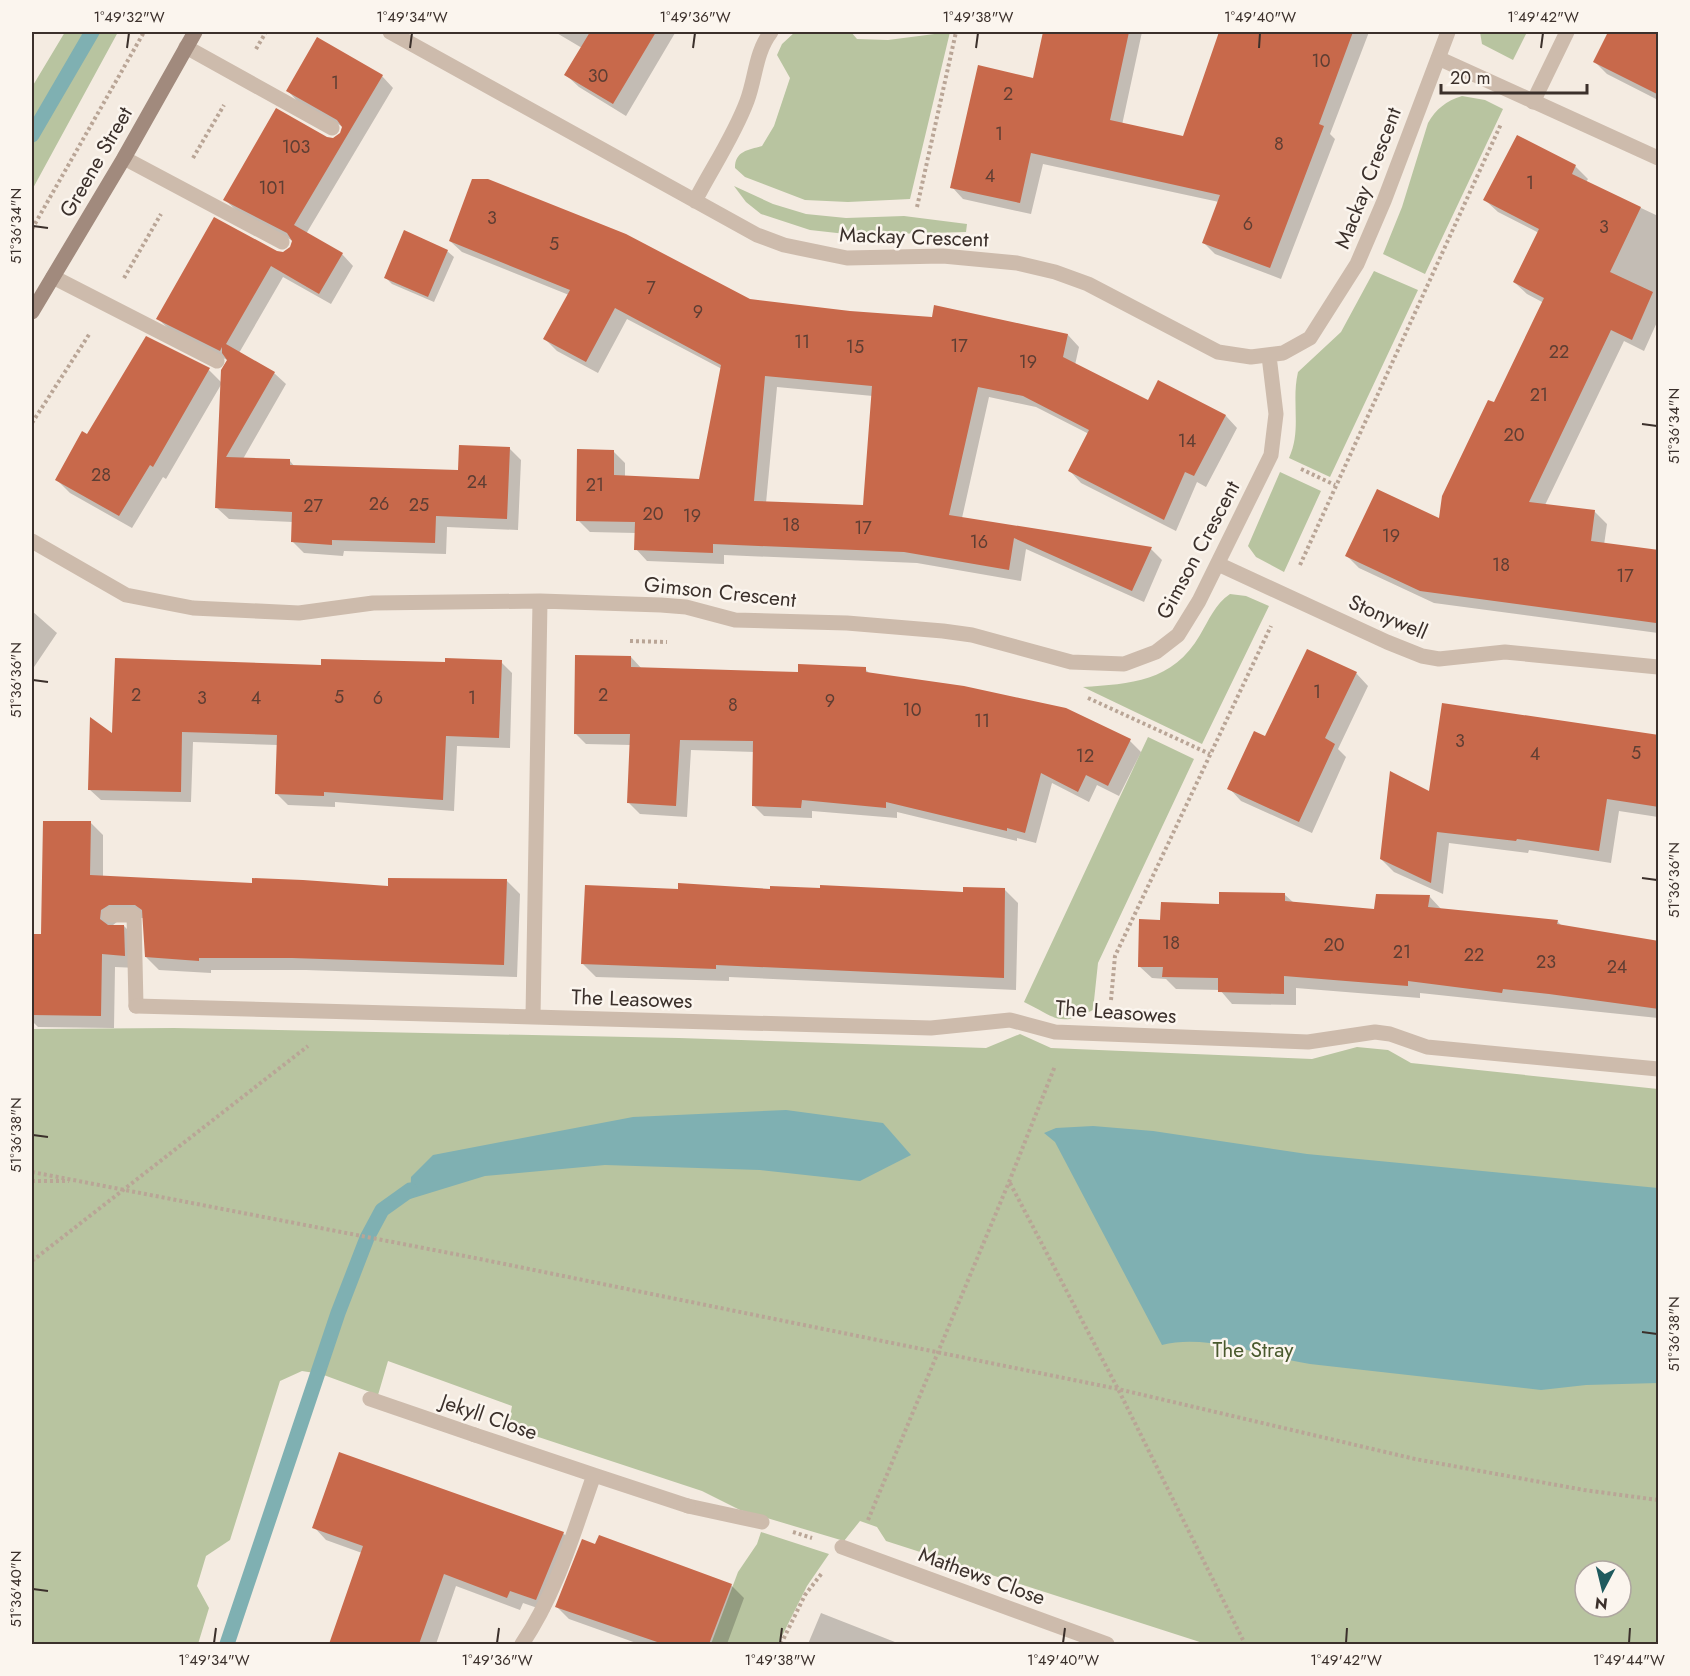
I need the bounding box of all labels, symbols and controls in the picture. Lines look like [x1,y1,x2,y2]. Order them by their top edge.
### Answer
text: 1°49'32"W [93,6,165,28]
text: 1°49'34"W [376,6,448,28]
text: 1°49'36"W [659,6,731,28]
text: 1°49'38"W [943,6,1014,28]
text: 1°49'40"W [1224,6,1296,28]
text: 1°49'42"W [1507,6,1579,28]
house number: 10 [1312,48,1331,74]
scale bar [1441,57,1586,95]
house number: 30 [588,63,609,89]
text: 20 m [1450,65,1490,91]
house number: 1 [331,70,339,96]
house number: 2 [1003,81,1013,107]
street label: Greene Street [52,101,140,223]
street label: Mackay Crescent [1327,103,1409,253]
house number: 1 [995,121,1003,147]
house number: 8 [1274,131,1284,157]
house number: 103 [282,134,311,160]
house number: 4 [985,163,995,189]
house number: 1 [1526,170,1534,196]
house number: 101 [259,175,286,201]
text: 51°36'34"N [5,188,27,264]
house number: 3 [487,205,497,231]
house number: 6 [1243,211,1253,237]
house number: 3 [1599,214,1609,240]
street label: Mackay Crescent [839,219,989,255]
house number: 5 [549,231,559,257]
house number: 7 [646,275,656,301]
house number: 9 [693,299,703,325]
house number: 11 [794,329,810,355]
house number: 17 [950,333,968,359]
house number: 15 [846,334,864,360]
house number: 22 [1549,339,1569,365]
house number: 19 [1019,349,1037,375]
house number: 21 [1530,382,1548,408]
text: 51°36'34"N [1663,388,1685,464]
house number: 20 [1503,422,1525,448]
house number: 14 [1178,428,1196,454]
house number: 28 [91,462,111,488]
house number: 24 [467,469,487,495]
house number: 21 [586,472,604,498]
street label: Gimson Crescent [1149,475,1247,625]
house number: 26 [369,491,389,517]
house number: 25 [409,492,429,518]
house number: 27 [303,493,323,519]
house number: 20 [642,501,664,527]
house number: 19 [683,503,701,529]
house number: 18 [782,512,800,538]
house number: 17 [854,515,872,541]
house number: 19 [1382,523,1400,549]
house number: 16 [970,529,988,555]
house number: 18 [1492,552,1510,578]
house number: 17 [1616,563,1634,589]
street label: Gimson Crescent [642,569,798,615]
street label: Stonywell [1344,587,1432,647]
text: 51°36'36"N [5,642,27,718]
house number: 1 [1313,679,1321,705]
house number: 2 [131,682,141,708]
house number: 2 [598,682,608,708]
house number: 5 [334,684,344,710]
house number: 3 [197,685,207,711]
house number: 4 [251,685,261,711]
house number: 6 [373,685,383,711]
house number: 1 [468,685,476,711]
house number: 9 [825,688,835,714]
house number: 8 [728,692,738,718]
house number: 10 [903,697,922,723]
house number: 11 [974,708,990,734]
house number: 3 [1455,728,1465,754]
house number: 5 [1631,740,1641,766]
house number: 4 [1530,741,1540,767]
house number: 12 [1076,743,1094,769]
text: 51°36'36"N [1663,842,1685,918]
house number: 18 [1162,930,1180,956]
house number: 20 [1323,932,1345,958]
house number: 21 [1393,939,1411,965]
house number: 22 [1464,942,1484,968]
house number: 23 [1536,949,1556,975]
house number: 24 [1607,954,1627,980]
street label: The Leasowes [571,982,693,1016]
street label: The Leasowes [1055,993,1177,1031]
text: 51°36'38"N [5,1097,27,1173]
text: 51°36'38"N [1663,1296,1685,1372]
park label: The Stray [1213,1335,1294,1365]
street label: Jekyll Close [434,1385,542,1448]
street label: Mathews Close [915,1539,1050,1613]
text: 51°36'40"N [5,1551,27,1627]
north arrow [1573,1559,1633,1619]
text: N [1594,1591,1609,1616]
text: 1°49'34"W [178,1649,250,1671]
text: 1°49'36"W [461,1649,533,1671]
text: 1°49'38"W [745,1649,816,1671]
text: 1°49'40"W [1027,1649,1099,1671]
text: 1°49'42"W [1310,1649,1382,1671]
text: 1°49'44"W [1593,1649,1665,1671]

